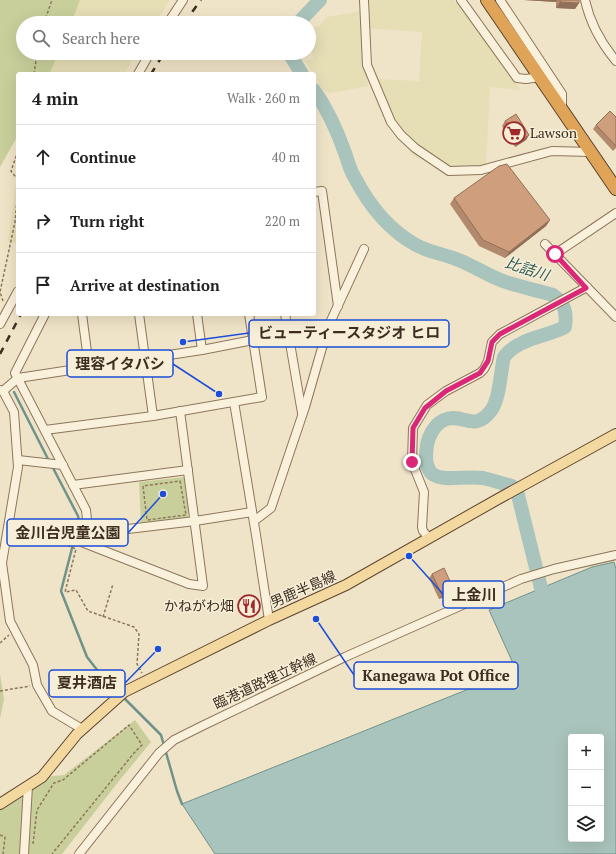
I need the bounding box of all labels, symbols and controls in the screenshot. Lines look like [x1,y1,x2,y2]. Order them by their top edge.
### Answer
search box [16,16,316,60]
icon: search [30,27,52,49]
text: Search here [62,28,140,48]
text: 4 min [32,87,79,110]
text: Walk · 260 m [227,89,300,107]
supermarket icon: Lawson [501,120,527,146]
place label: Lawson [530,123,578,142]
icon: ahead [32,146,54,168]
text: Continue [70,147,136,167]
text: 40 m [272,148,300,166]
icon: right [32,210,54,232]
text: Turn right [70,211,145,231]
text: 220 m [265,212,300,230]
route start [546,245,564,263]
water label: 比詰川 [503,252,554,285]
icon: arrive [32,274,54,296]
text: Arrive at destination [70,275,220,295]
callout: ビューティースタジオ ヒロ [249,320,449,347]
text: ビューティースタジオ ヒロ [258,322,440,342]
callout: 理容イタバシ [67,350,173,377]
text: 理容イタバシ [75,353,165,373]
route end [403,453,421,471]
callout: 金川台児童公園 [7,519,128,546]
text: 金川台児童公園 [15,522,121,542]
street label: 男鹿半島線 [267,566,339,611]
callout: 上金川 [443,581,504,608]
text: 上金川 [451,584,497,604]
restaurant icon: かねがわ畑 [236,593,262,619]
place label: かねがわ畑 [164,596,234,615]
street label: 臨港道路埋立幹線 [210,648,320,713]
callout: Kanegawa Pot Office [354,662,518,689]
text: Kanegawa Pot Office [362,665,510,685]
callout: 夏井酒店 [49,670,125,697]
text: 夏井酒店 [57,672,117,692]
map controls [568,734,604,842]
button: + [568,734,604,770]
button: − [568,770,604,806]
button: layers [568,806,604,842]

